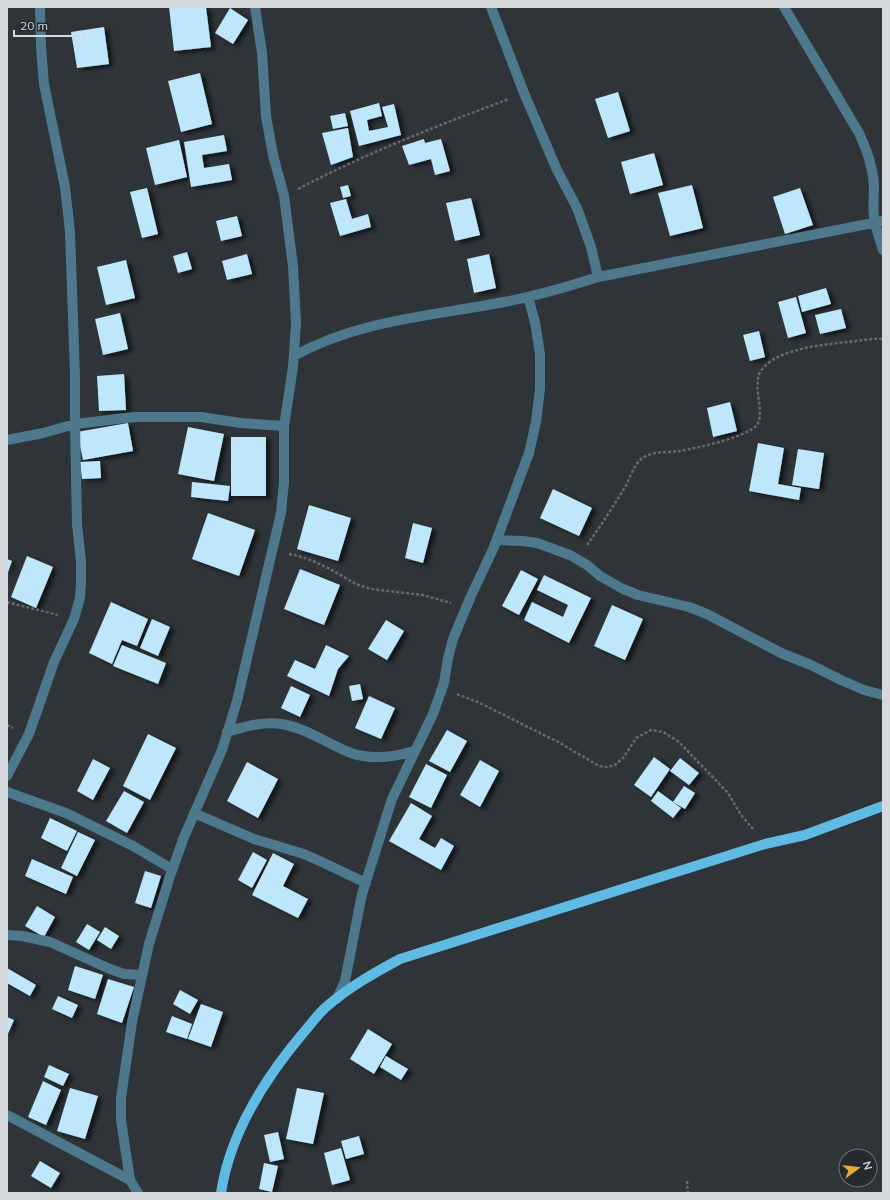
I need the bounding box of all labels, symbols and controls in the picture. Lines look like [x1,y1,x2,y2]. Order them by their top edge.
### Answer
scale bar [14,12,84,38]
text: 20 m [20,18,48,33]
north arrow [838,1148,878,1188]
text: N [860,1160,875,1171]

